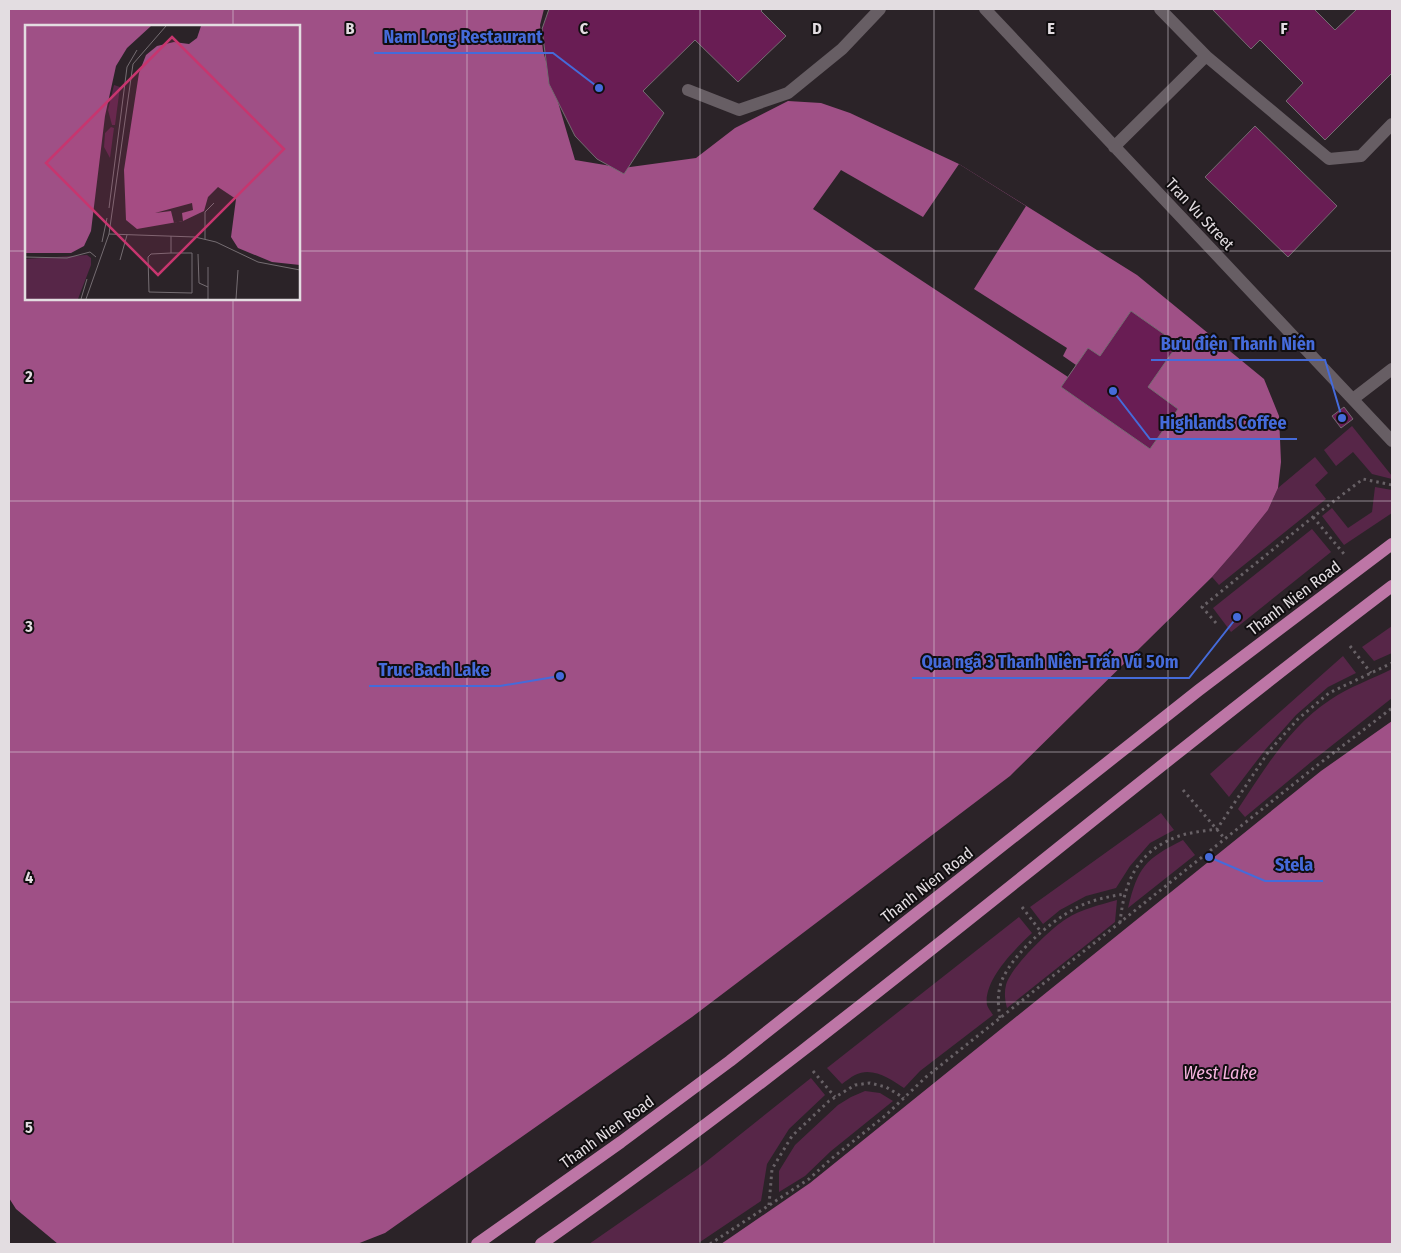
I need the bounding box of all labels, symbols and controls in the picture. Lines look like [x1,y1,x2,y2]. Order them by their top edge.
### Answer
text: B [346,19,355,38]
text: C [580,19,589,38]
text: D [812,19,822,38]
text: E [1047,19,1055,38]
text: F [1280,19,1288,38]
callout: Nam Long Restaurant [374,20,553,53]
inset map [25,25,300,300]
text: Nam Long Restaurant [383,26,543,48]
street label: Tran Vu Street [1162,174,1239,254]
callout: Bưu điện Thanh Niên [1151,327,1325,360]
text: Bưu điện Thanh Niên [1161,333,1315,355]
text: 2 [24,367,33,386]
callout: Highlands Coffee [1150,406,1297,439]
text: Highlands Coffee [1159,412,1287,434]
street label: Thanh Nien Road [1244,557,1344,639]
text: 3 [24,617,33,636]
callout: Qua ngã 3 Thanh Niên-Trấn Vũ 50m [912,645,1189,678]
text: Qua ngã 3 Thanh Niên-Trấn Vũ 50m [922,650,1178,673]
callout: Truc Bach Lake [369,653,500,686]
text: Truc Bach Lake [378,659,490,681]
street label: Thanh Nien Road [877,843,977,927]
callout: Stela [1265,848,1323,881]
text: Stela [1275,854,1313,876]
text: 4 [25,868,33,887]
water label: West Lake [1183,1062,1257,1084]
street label: Thanh Nien Road [556,1092,658,1172]
text: 5 [25,1118,33,1137]

